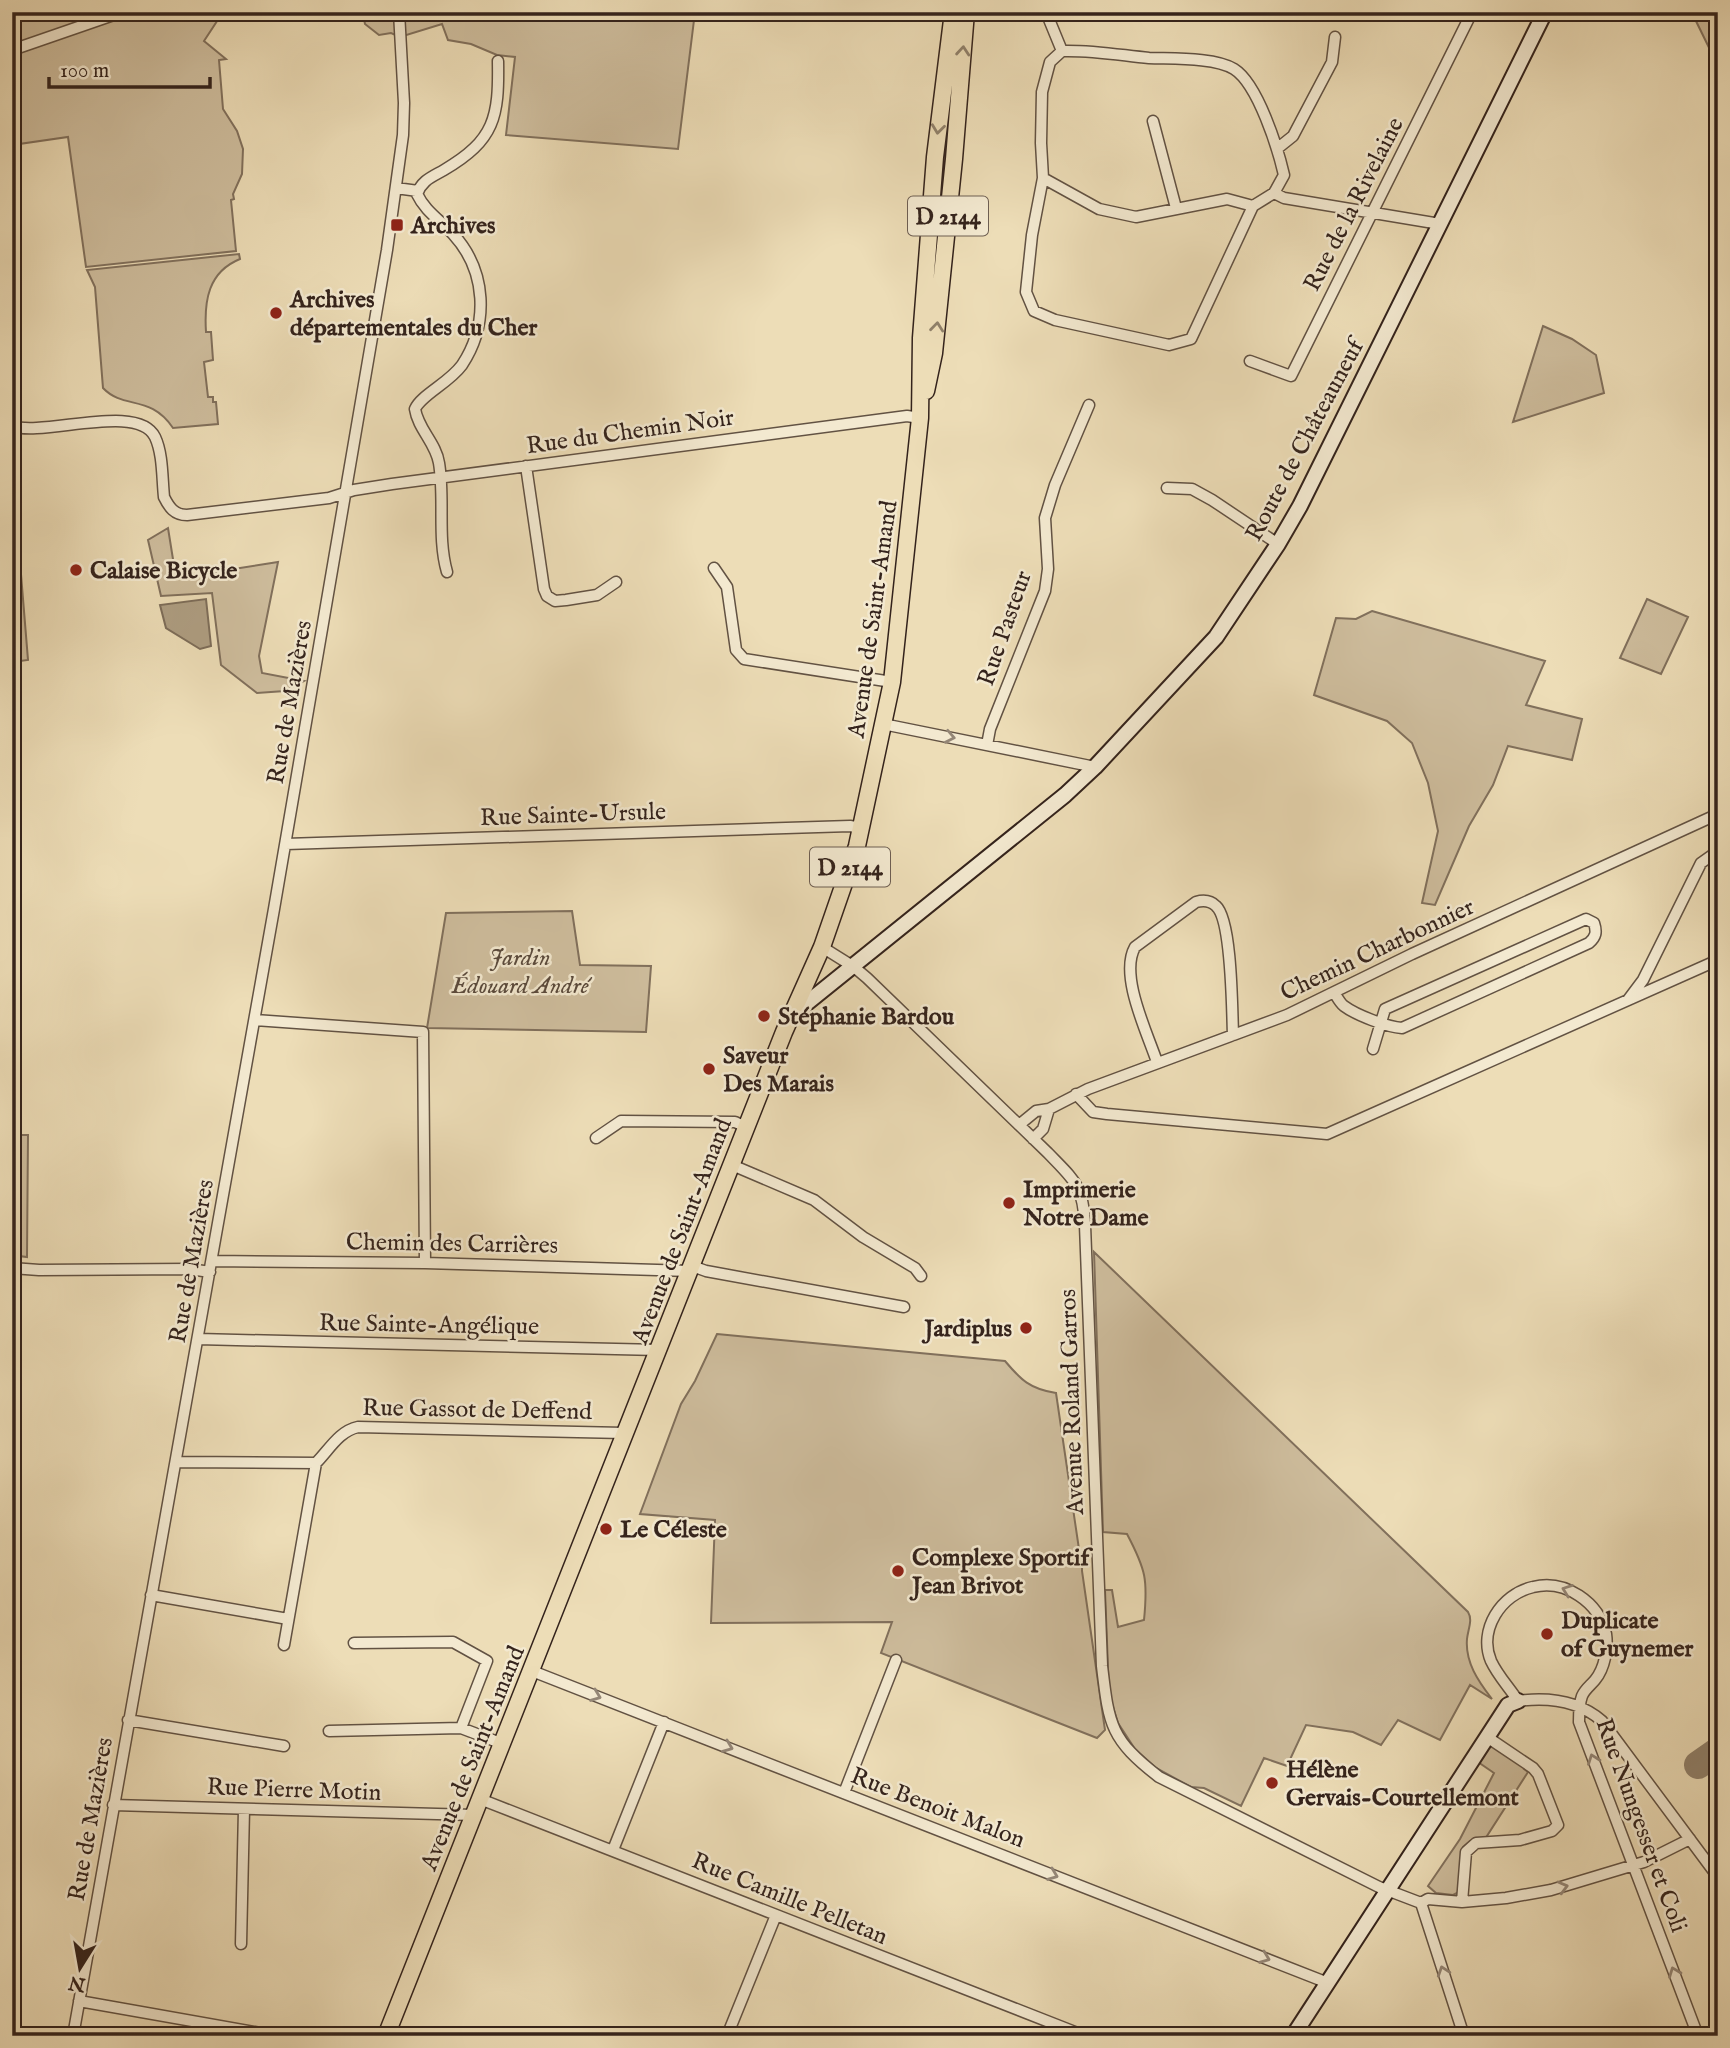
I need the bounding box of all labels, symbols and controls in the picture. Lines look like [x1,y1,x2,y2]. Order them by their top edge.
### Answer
scale bar [49,46,210,90]
one-way arrow [955,46,970,57]
text: 100 m [60,58,109,85]
street label: Rue de la Rivelaine [1297,112,1412,297]
one-way arrow [931,123,946,134]
road number: D 2144 [908,196,988,236]
place label: Archives [410,211,496,242]
marker: Archives [389,217,405,233]
place label: Archives départementales du Cher [289,285,538,344]
marker: Archives départementales du Cher [268,305,284,321]
one-way arrow [929,321,944,332]
street label: Route de Châteauneuf [1239,331,1374,547]
street label: Rue du Chemin Noir [524,403,736,462]
street label: Avenue de Saint-Amand [841,498,906,741]
place label: Calaise Bicycle [90,556,237,587]
marker: Calaise Bicycle [68,562,84,578]
street label: Rue Pasteur [971,567,1040,690]
street label: Rue de Mazières [261,618,320,786]
one-way arrow [944,729,956,744]
street label: Rue Sainte-Ursule [480,797,667,834]
road number: D 2144 [810,848,890,887]
street label: Chemin Charbonnier [1276,892,1480,1009]
park label: Jardin Édouard André [450,943,593,1002]
place label: Stéphanie Bardou [778,1002,955,1033]
marker: Stéphanie Bardou [756,1008,772,1024]
place label: Saveur Des Marais [723,1041,835,1100]
marker: Saveur Des Marais [701,1061,717,1077]
street label: Avenue de Saint-Amand [625,1114,740,1350]
place label: Imprimerie Notre Dame [1022,1175,1148,1234]
street label: Rue de Mazières [163,1177,222,1345]
marker: Imprimerie Notre Dame [1001,1195,1017,1211]
street label: Chemin des Carrières [346,1227,558,1262]
street label: Avenue Roland Garros [1053,1289,1092,1516]
street label: Rue Sainte-Angélique [319,1308,539,1343]
place label: Jardiplus [921,1314,1013,1345]
marker: Jardiplus [1018,1320,1034,1336]
street label: Rue Gassot de Deffend [362,1393,592,1428]
place label: Le Céleste [620,1515,727,1546]
marker: Le Céleste [598,1521,614,1537]
place label: Complexe Sportif Jean Brivot [909,1543,1093,1602]
marker: Complexe Sportif Jean Brivot [890,1563,906,1579]
one-way arrow [1561,1584,1573,1598]
place label: Duplicate of Guynemer [1561,1606,1693,1665]
marker: Duplicate of Guynemer [1539,1626,1555,1642]
street label: Avenue de Saint-Amand [414,1642,533,1876]
one-way arrow [589,1687,601,1701]
street label: Rue Nungesser et Coli [1587,1714,1694,1937]
street label: Rue de Mazières [62,1735,121,1903]
one-way arrow [721,1739,733,1753]
one-way arrow [1587,1754,1601,1766]
place label: Hélène Gervais-Courtellemont [1286,1755,1519,1814]
street label: Rue Benoit Malon [846,1761,1029,1856]
street label: Rue Pierre Motin [206,1772,382,1809]
marker: Hélène Gervais-Courtellemont [1264,1775,1280,1791]
street label: Rue Camille Pelletan [687,1846,892,1953]
one-way arrow [1047,1867,1059,1881]
one-way arrow [1556,1880,1568,1895]
north arrow [46,1932,116,2002]
one-way arrow [1259,1950,1271,1964]
one-way arrow [1437,1965,1451,1977]
one-way arrow [1668,1966,1682,1978]
text: N [66,1969,88,1996]

